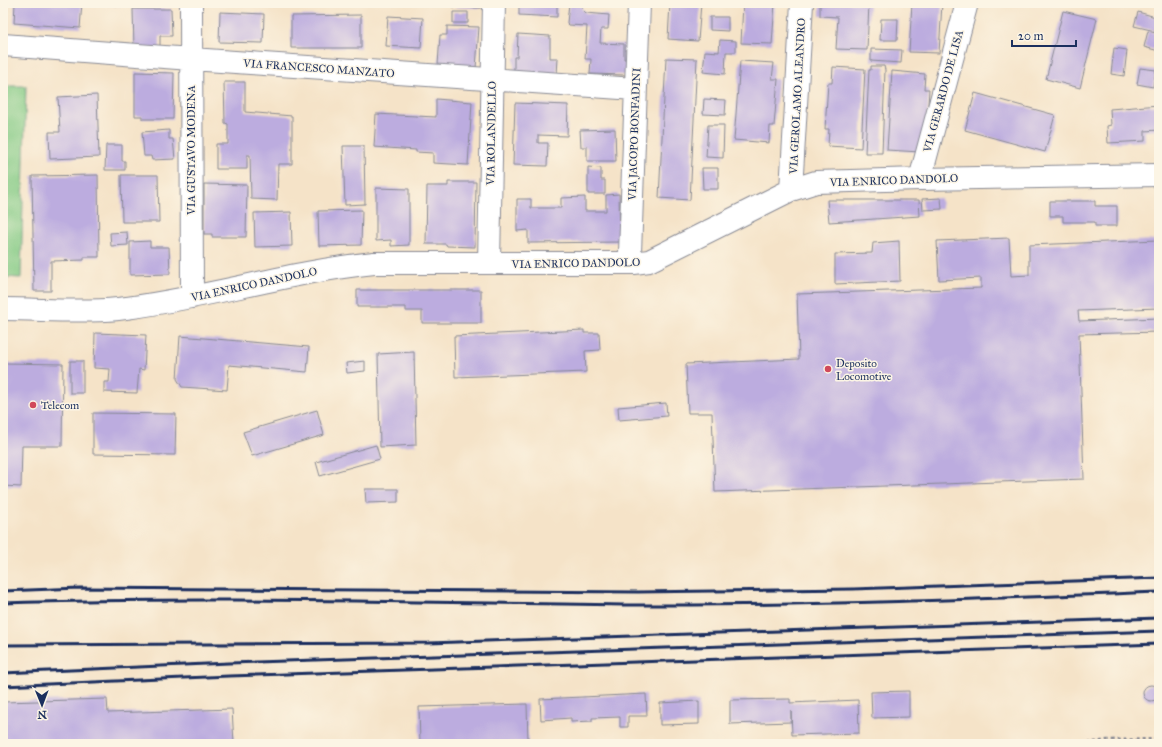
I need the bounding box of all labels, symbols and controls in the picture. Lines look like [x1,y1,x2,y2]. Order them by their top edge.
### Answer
street label: VIA GEROLAMO ALEANDRO [787,18,808,175]
scale bar [1012,22,1076,48]
street label: VIA GERARDO DE LISA [921,28,966,155]
text: 20 m [1018,29,1044,43]
street label: VIA FRANCESCO MANZATO [242,57,395,80]
street label: VIA JACOPO BONFADINI [626,67,644,202]
street label: VIA ROLANDELLO [484,81,499,186]
street label: VIA GUSTAVO MODENA [185,85,198,216]
street label: VIA ENRICO DANDOLO [829,172,959,189]
street label: VIA ENRICO DANDOLO [511,256,640,271]
street label: VIA ENRICO DANDOLO [189,265,318,304]
place label: Deposito Locomotive [836,357,892,383]
marker: Deposito Locomotive [823,364,833,374]
place label: Telecom [41,399,80,412]
marker: Telecom [28,400,38,410]
north arrow [22,685,62,725]
text: N [37,708,47,721]

